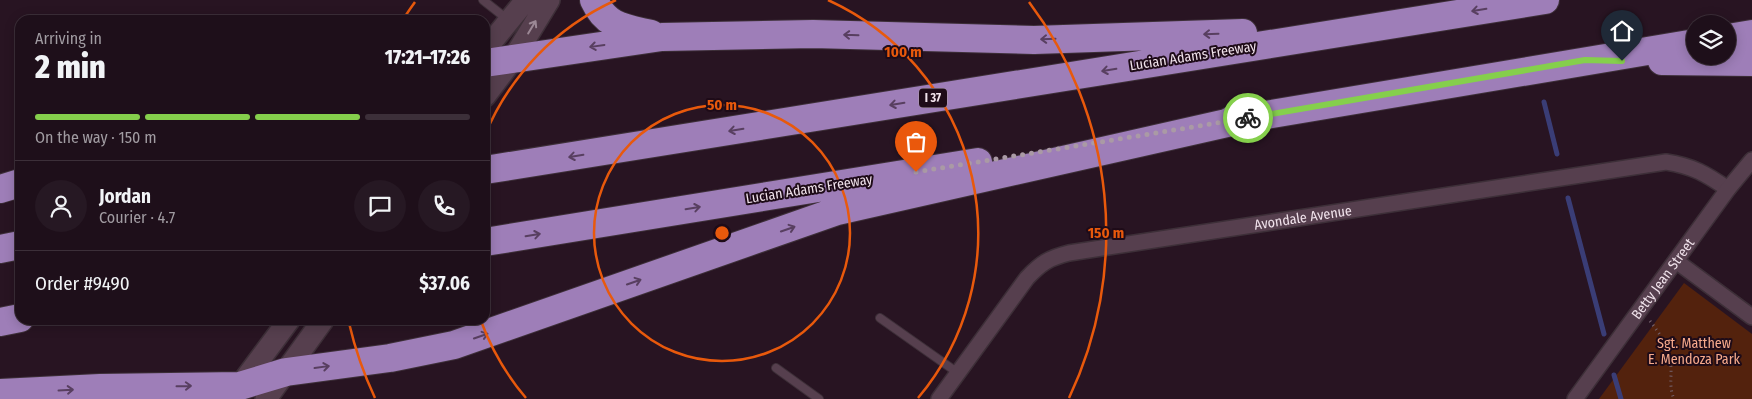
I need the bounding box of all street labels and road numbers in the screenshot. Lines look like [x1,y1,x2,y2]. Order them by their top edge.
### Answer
street label: Lucian Adams Freeway [1128,37,1258,74]
road number: I 37 [919,89,947,108]
street label: Lucian Adams Freeway [744,170,874,207]
street label: Avondale Avenue [1253,202,1353,233]
street label: Betty Jean Street [1628,234,1698,322]

